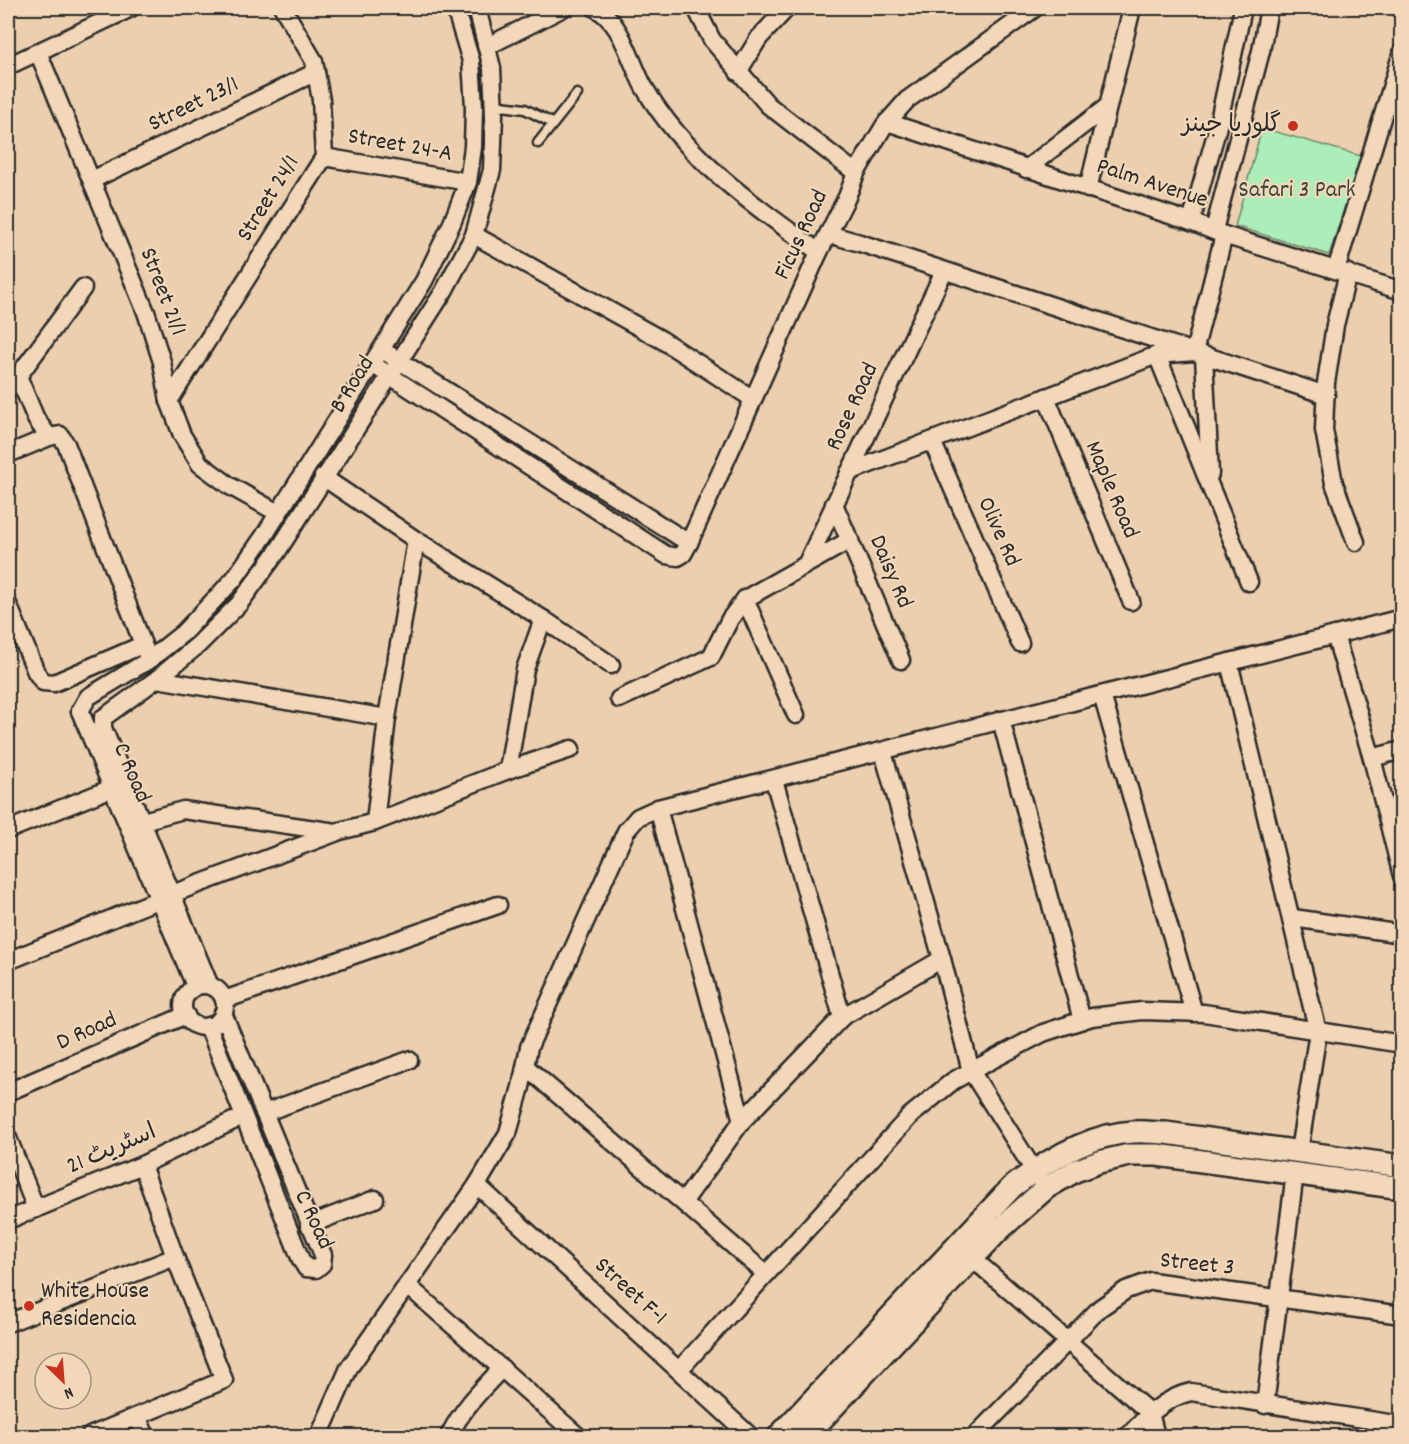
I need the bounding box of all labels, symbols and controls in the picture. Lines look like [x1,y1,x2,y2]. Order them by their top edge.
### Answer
street label: Street 23/1 [143,68,245,142]
place label: گلوریا جینز [1180,109,1281,143]
marker: گلوریا جینز [1286,119,1300,133]
street label: Street 24-A [345,120,455,172]
street label: Street 24/1 [229,149,309,249]
street label: Palm Avenue [1092,150,1212,218]
park label: Safari 3 Park [1238,174,1356,208]
street label: Ficus Road [766,185,838,285]
street label: Street 21/1 [130,243,194,341]
street label: B Road [322,350,384,420]
street label: Rose Road [818,357,888,457]
street label: Maple Road [1075,436,1147,544]
street label: Olive Rd [968,492,1028,572]
street label: Daisy Rd [859,530,921,614]
street label: C Road [103,738,159,808]
street label: D Road [51,1004,123,1060]
street label: اسٹریٹ 21 [62,1116,162,1184]
street label: C Road [284,1185,342,1255]
street label: Street 3 [1158,1244,1236,1286]
street label: Street F-1 [586,1250,674,1334]
place label: White House Residencia [41,1275,149,1337]
marker: White House Residencia [22,1299,36,1313]
north arrow [33,1351,93,1411]
text: N [60,1380,77,1404]

